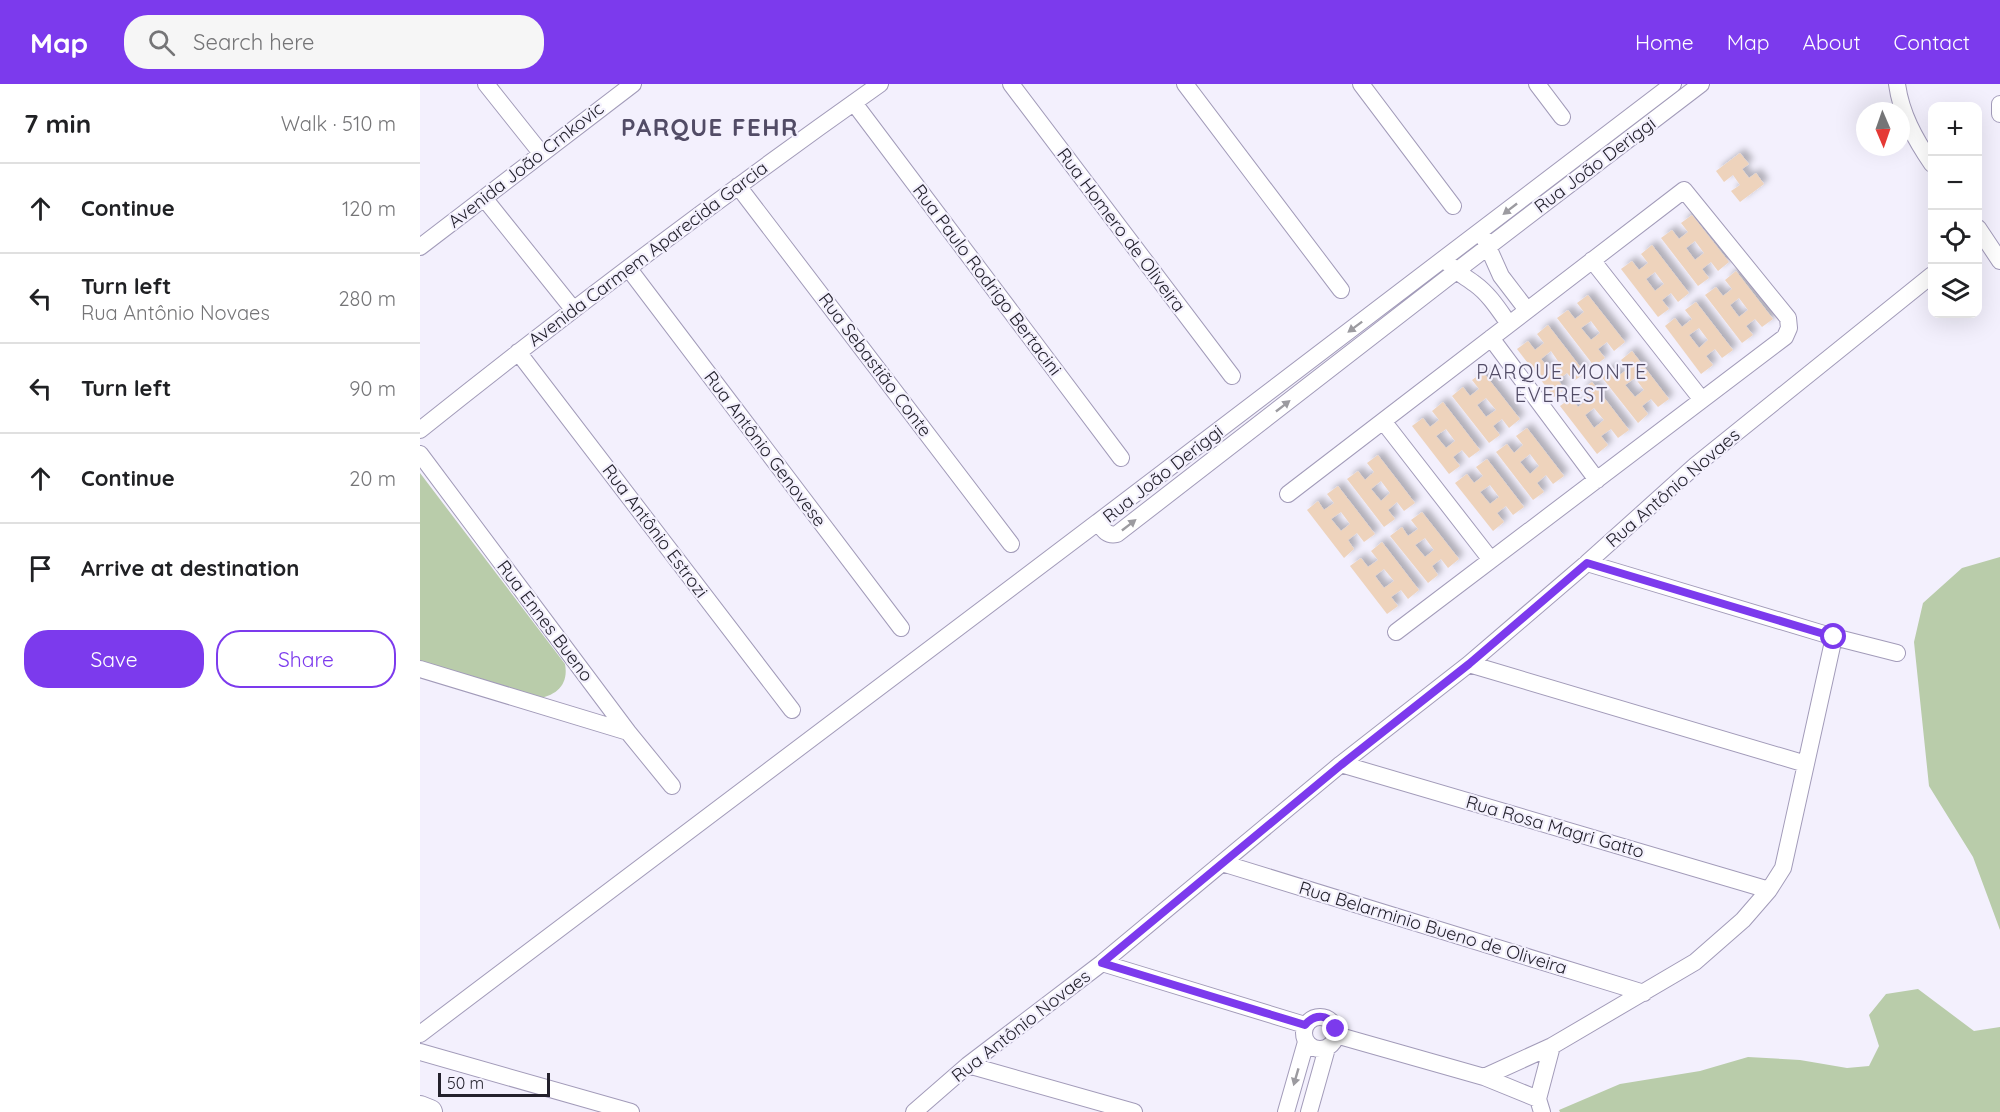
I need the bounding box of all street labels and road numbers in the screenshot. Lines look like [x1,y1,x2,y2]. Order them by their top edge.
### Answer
street label: Avenida João Crnkovic [443,97,608,233]
street label: Rua João Deriggi [1529,111,1660,218]
street label: Rua Homero de Oliveira [1052,143,1191,316]
street label: Avenida Carmem Aparecida Garcia [524,156,772,351]
street label: Rua Paulo Rodrigo Bertacini [908,179,1067,380]
street label: Rua Sebastião Conte [814,288,937,441]
street label: Rua Antônio Genovese [699,366,831,531]
street label: Rua João Deriggi [1098,420,1227,528]
street label: Rua Antônio Novaes [1601,423,1744,552]
street label: Rua Antônio Estrozi [598,459,713,602]
street label: Rua Ennes Bueno [492,556,598,686]
street label: Rua Rosa Magri Gatto [1463,790,1647,863]
street label: Rua Belarminio Bueno de Oliveira [1296,876,1570,979]
street label: Rua Antônio Novaes [947,964,1095,1087]

